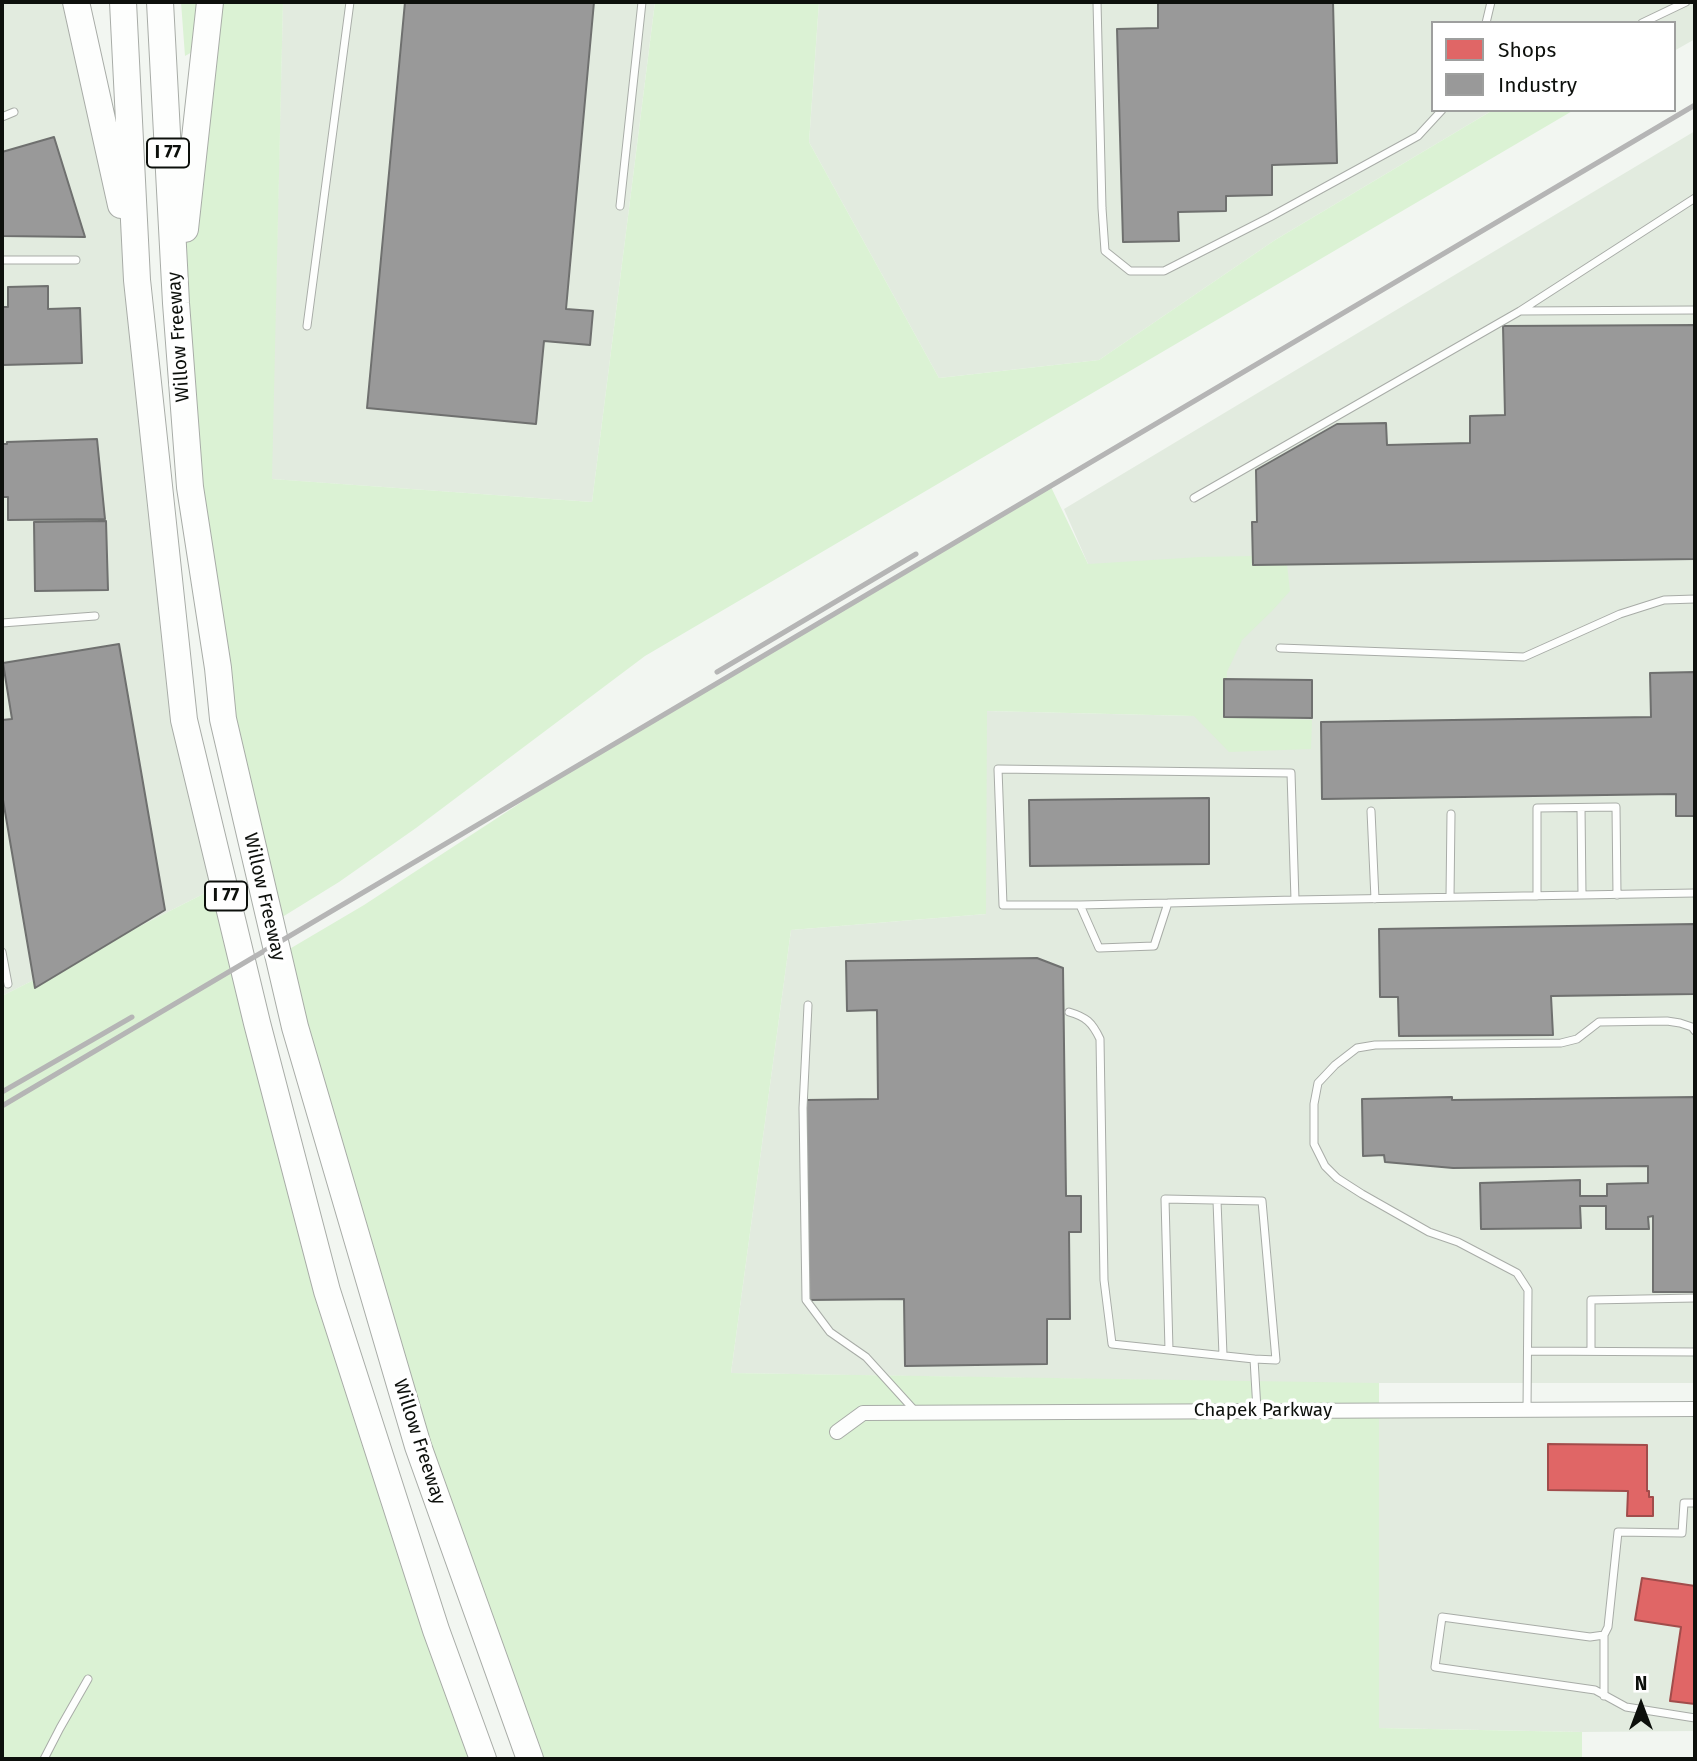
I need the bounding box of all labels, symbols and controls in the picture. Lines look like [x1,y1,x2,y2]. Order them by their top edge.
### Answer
legend [1431,21,1676,112]
text: Shops [1498,37,1556,63]
text: Industry [1498,72,1577,98]
road number: I 77 [147,138,189,168]
street label: Willow Freeway [163,271,195,403]
street label: Willow Freeway [238,831,290,963]
road number: I 77 [205,882,247,911]
street label: Willow Freeway [388,1376,450,1508]
street label: Chapek Parkway [1194,1400,1332,1422]
north arrow [1606,1670,1676,1740]
text: N [1635,1672,1647,1695]

